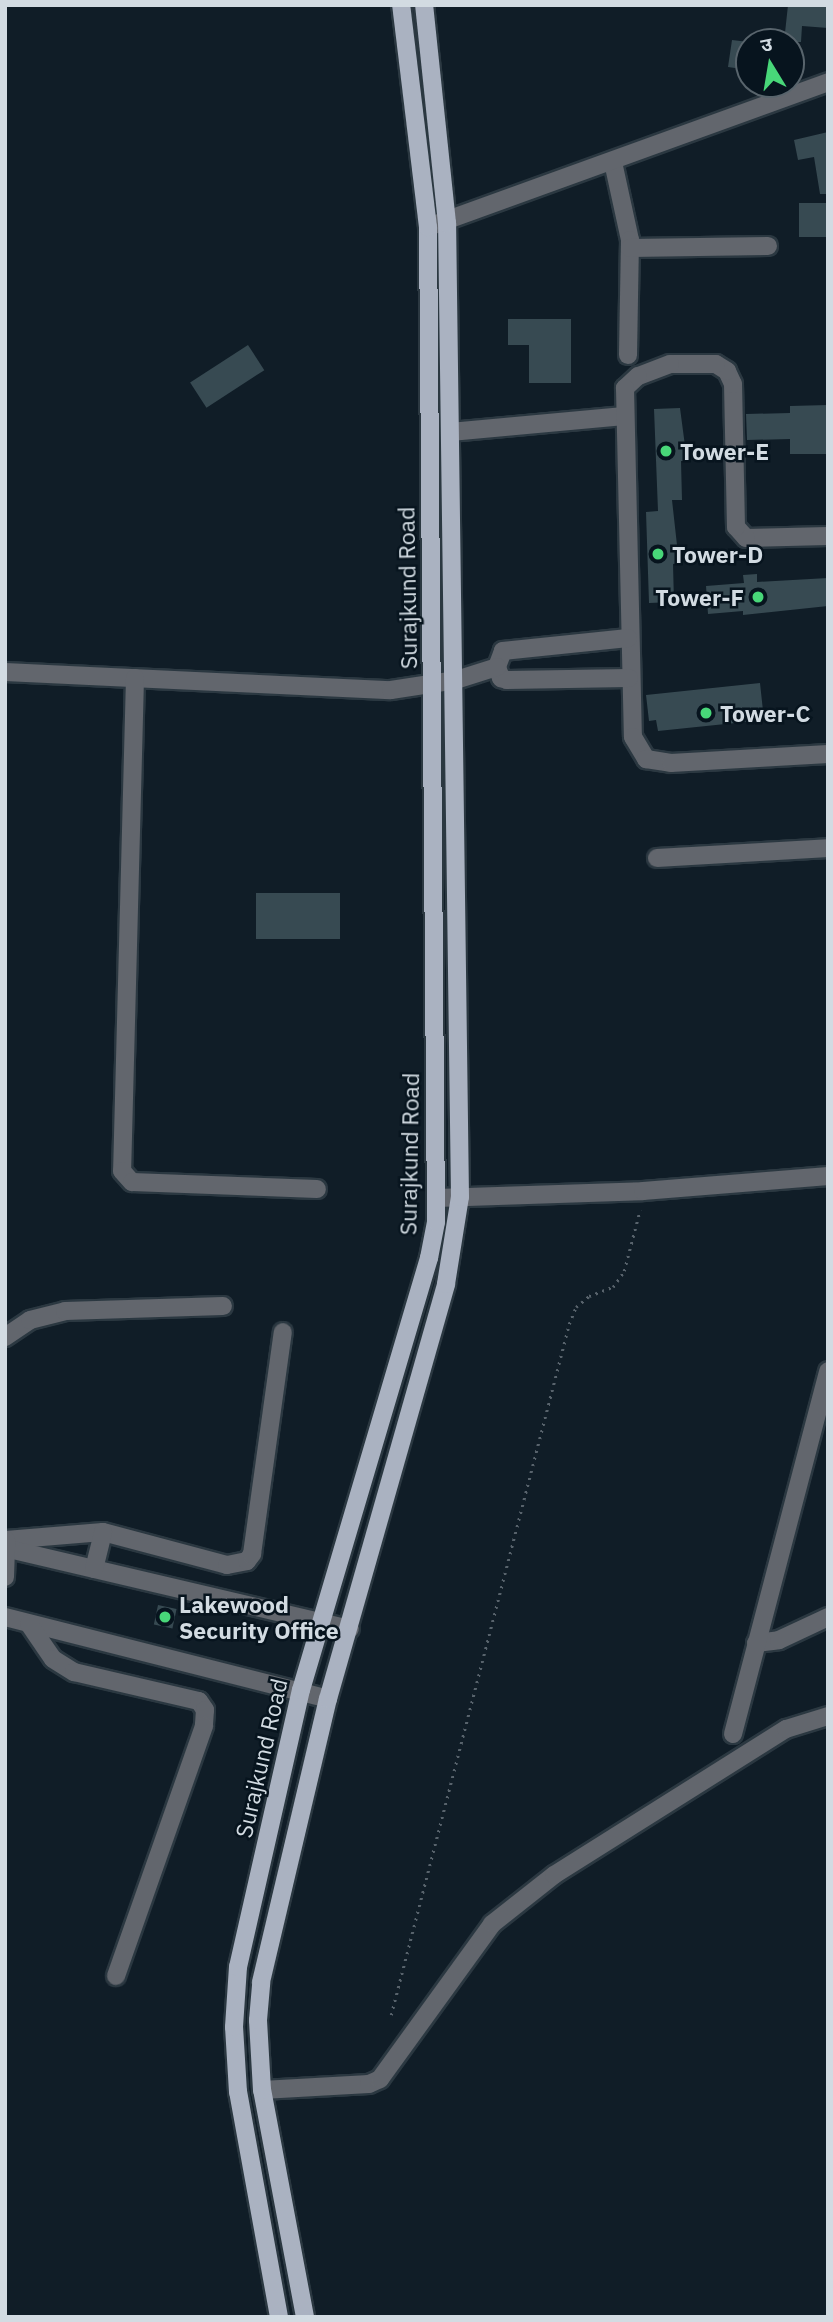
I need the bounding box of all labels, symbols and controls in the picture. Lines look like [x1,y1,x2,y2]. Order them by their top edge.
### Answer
north arrow [735,28,805,98]
text: उ [759,32,774,57]
place label: Tower-E [680,437,769,465]
marker: Tower-E [658,443,674,459]
street label: Surajkund Road [392,507,422,669]
place label: Tower-D [672,540,763,568]
marker: Tower-D [650,546,666,562]
place label: Tower-F [655,583,744,611]
marker: Tower-F [750,589,766,605]
place label: Tower-C [720,699,811,727]
marker: Tower-C [698,705,714,721]
street label: Surajkund Road [394,1073,424,1235]
place label: Lakewood Security Office [179,1590,339,1644]
marker: Lakewood Security Office [157,1609,173,1625]
street label: Surajkund Road [229,1676,293,1840]

